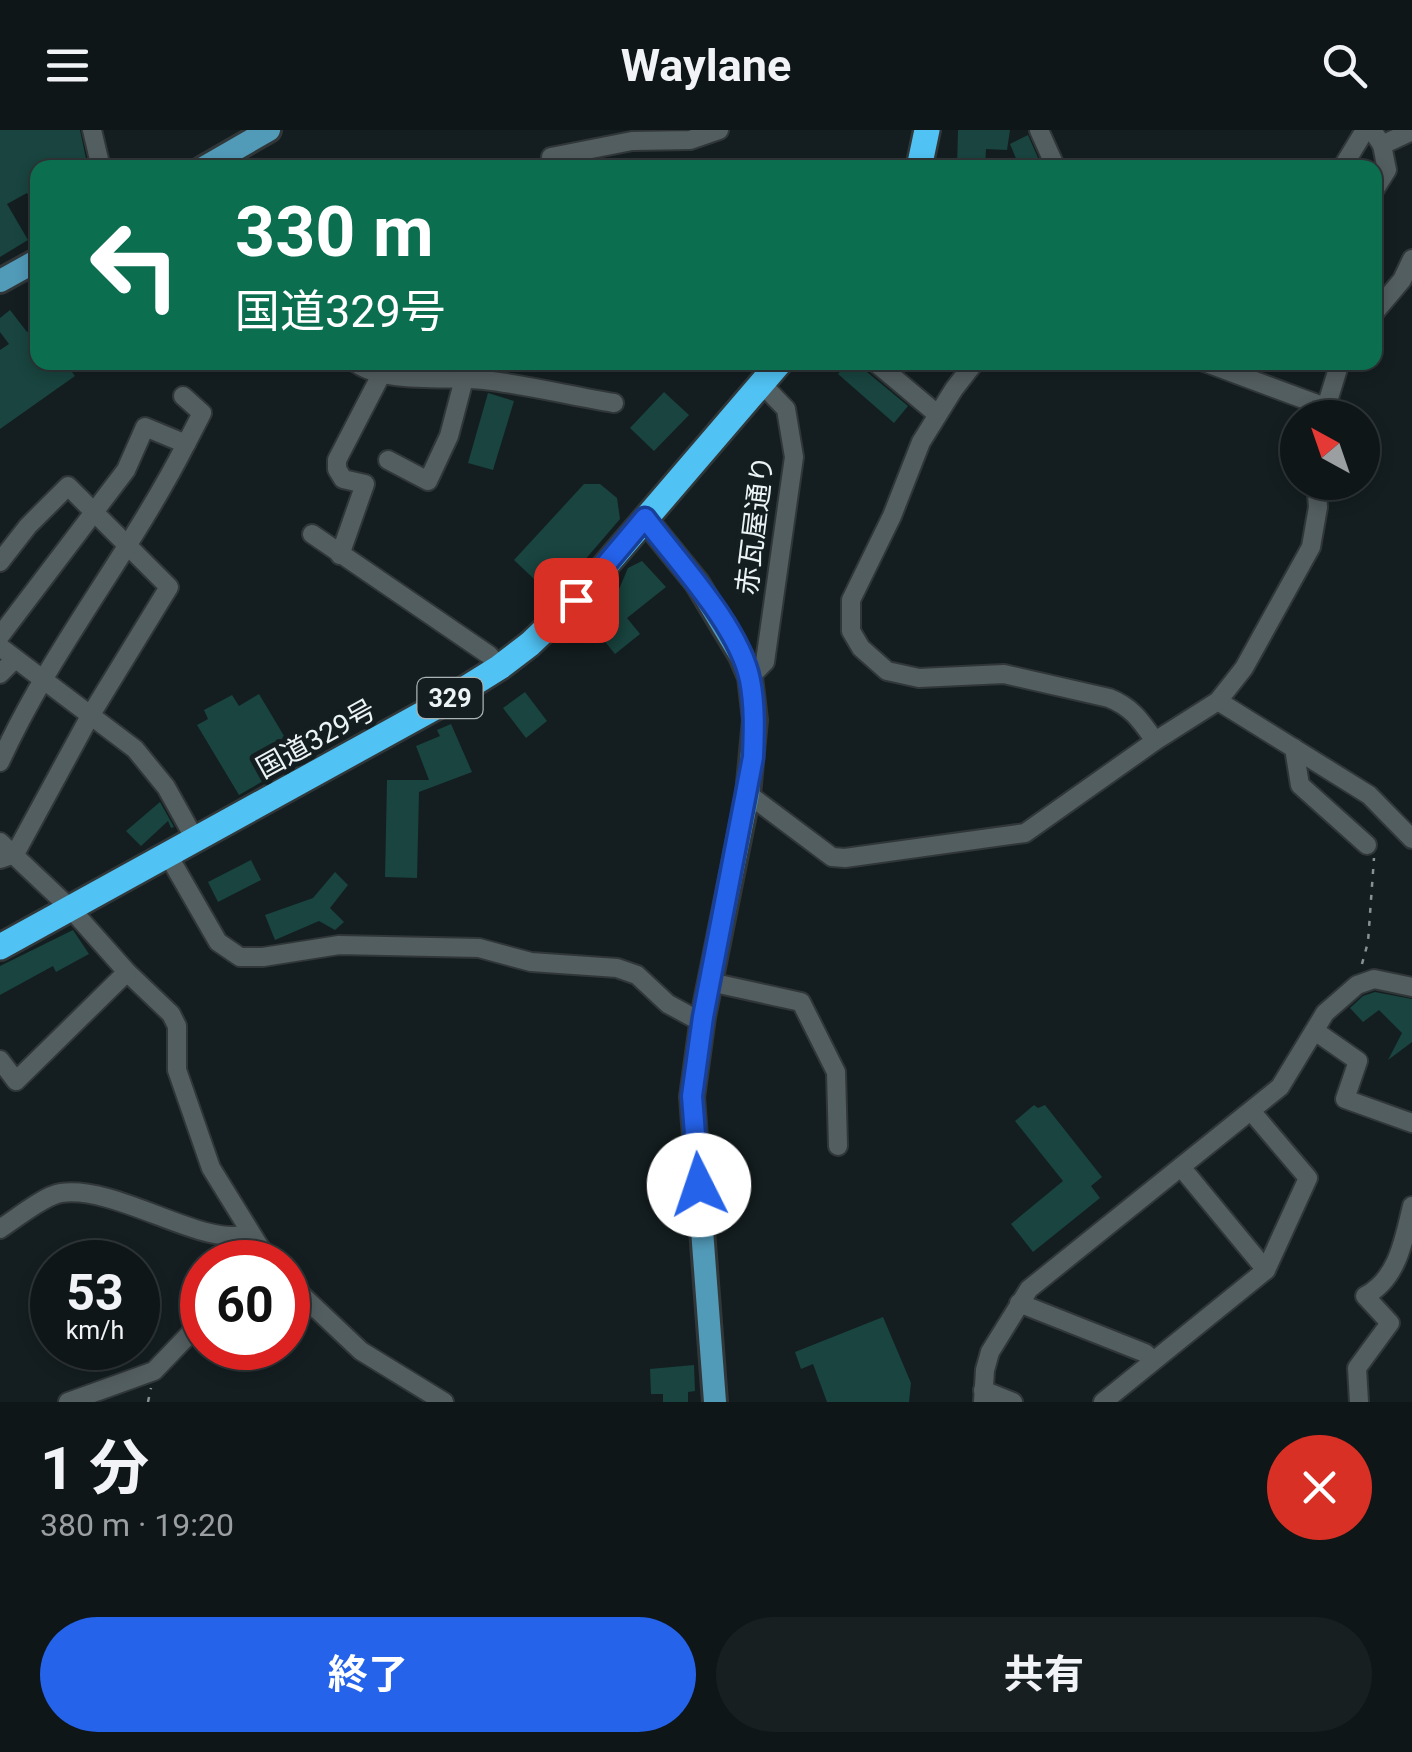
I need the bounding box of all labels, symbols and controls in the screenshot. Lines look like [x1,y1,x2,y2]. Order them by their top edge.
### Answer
icon: menu [40,38,95,93]
icon: search [1317,38,1372,93]
text: Waylane [621,39,791,92]
text: 330 m [235,191,434,273]
icon: left [70,200,200,330]
text: 国道329号 [235,285,446,338]
north arrow [1280,400,1380,500]
map controls [1280,400,1380,500]
street label: 赤瓦屋通り [730,454,780,596]
pin [534,558,619,643]
icon: arrive [549,573,604,628]
road number: 329 [418,678,482,718]
street label: 国道329号 [251,693,381,785]
position arrow [647,1133,751,1237]
speed limit sign: 60 [180,1240,310,1370]
text: 53 [66,1264,124,1322]
text: km/h [66,1316,124,1345]
text: 1 分 [40,1433,149,1504]
button: close [1267,1435,1372,1540]
text: 380 m · 19:20 [40,1506,234,1544]
button: 終了 [40,1617,696,1732]
button: 共有 [716,1617,1372,1732]

